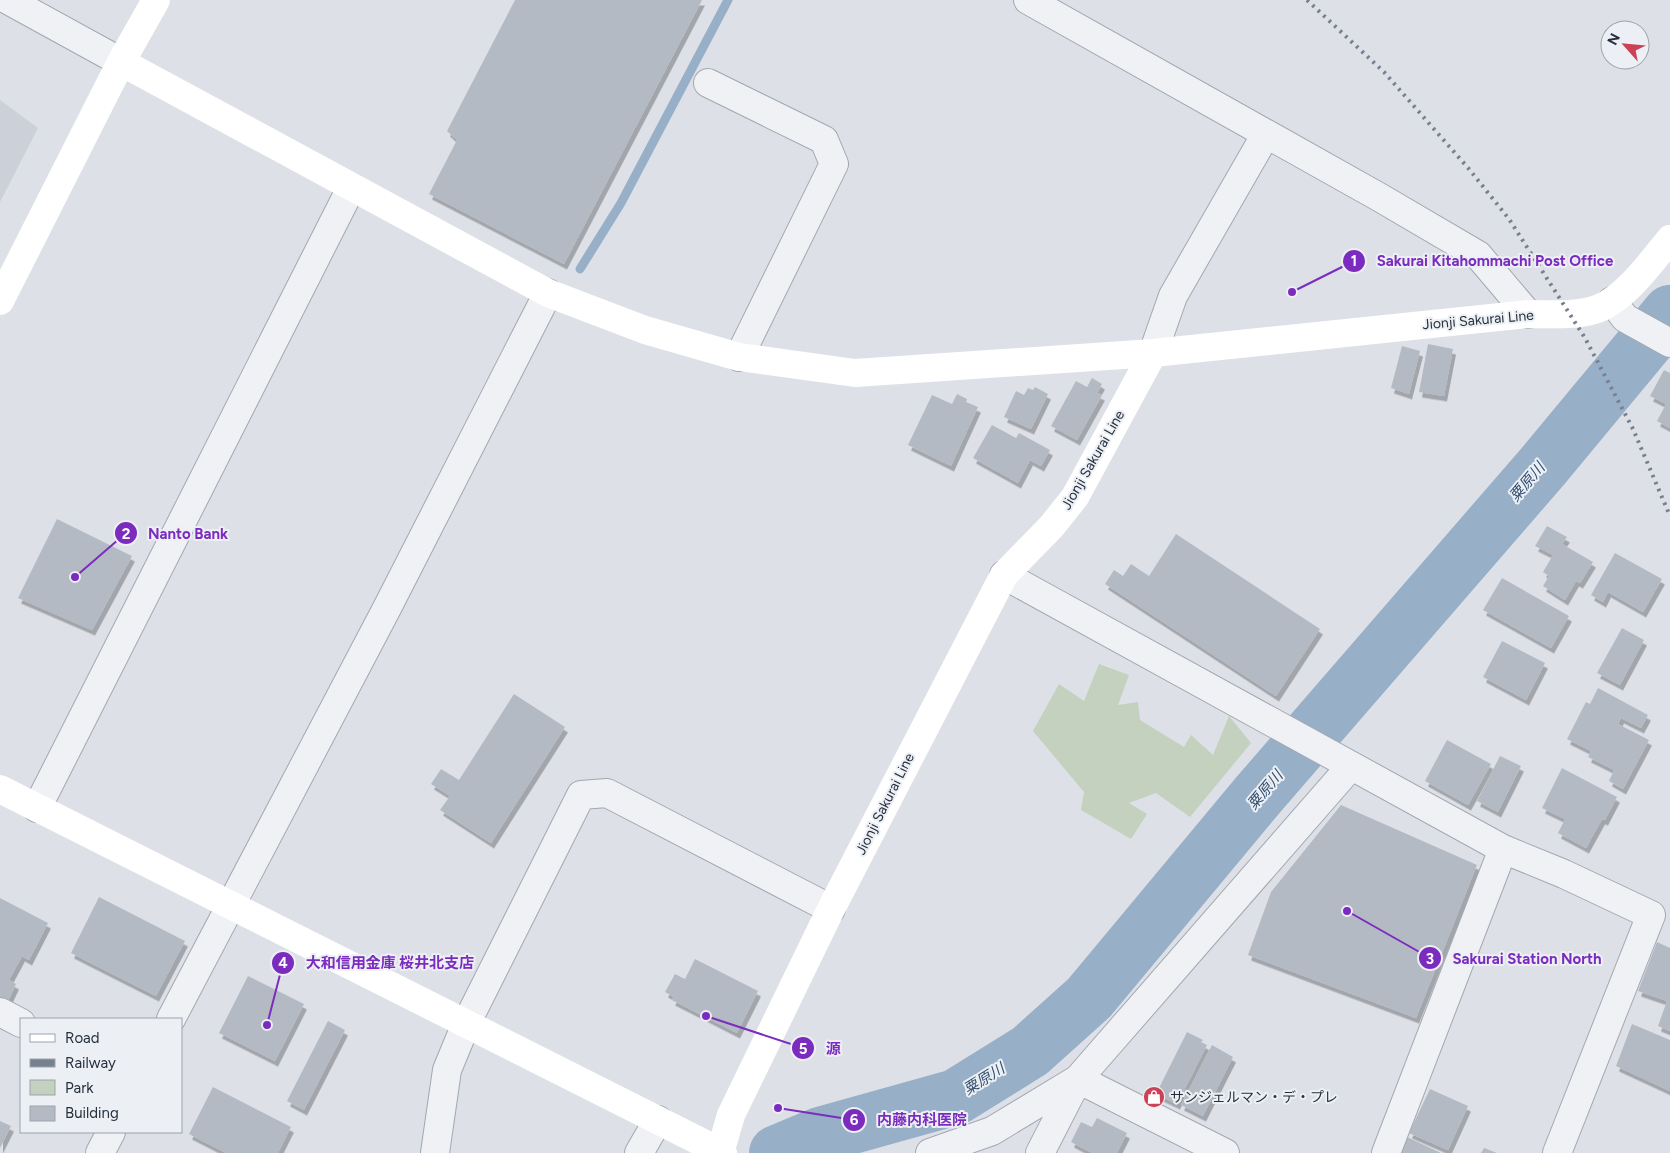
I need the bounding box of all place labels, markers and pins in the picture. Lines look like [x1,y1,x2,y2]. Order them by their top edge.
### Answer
callout: Sakurai Kitahommachi Post Office [1342,246,1624,276]
callout: Nanto Bank [113,518,238,548]
callout: Sakurai Station North [1418,943,1612,973]
callout: 大和信用金庫 桜井北支店 [271,948,484,978]
callout: 源 [790,1033,850,1063]
shop icon: サンジェルマン・デ・プレ [1142,1085,1166,1109]
place label: サンジェルマン・デ・プレ [1170,1089,1338,1106]
callout: 内藤内科医院 [842,1105,977,1135]

